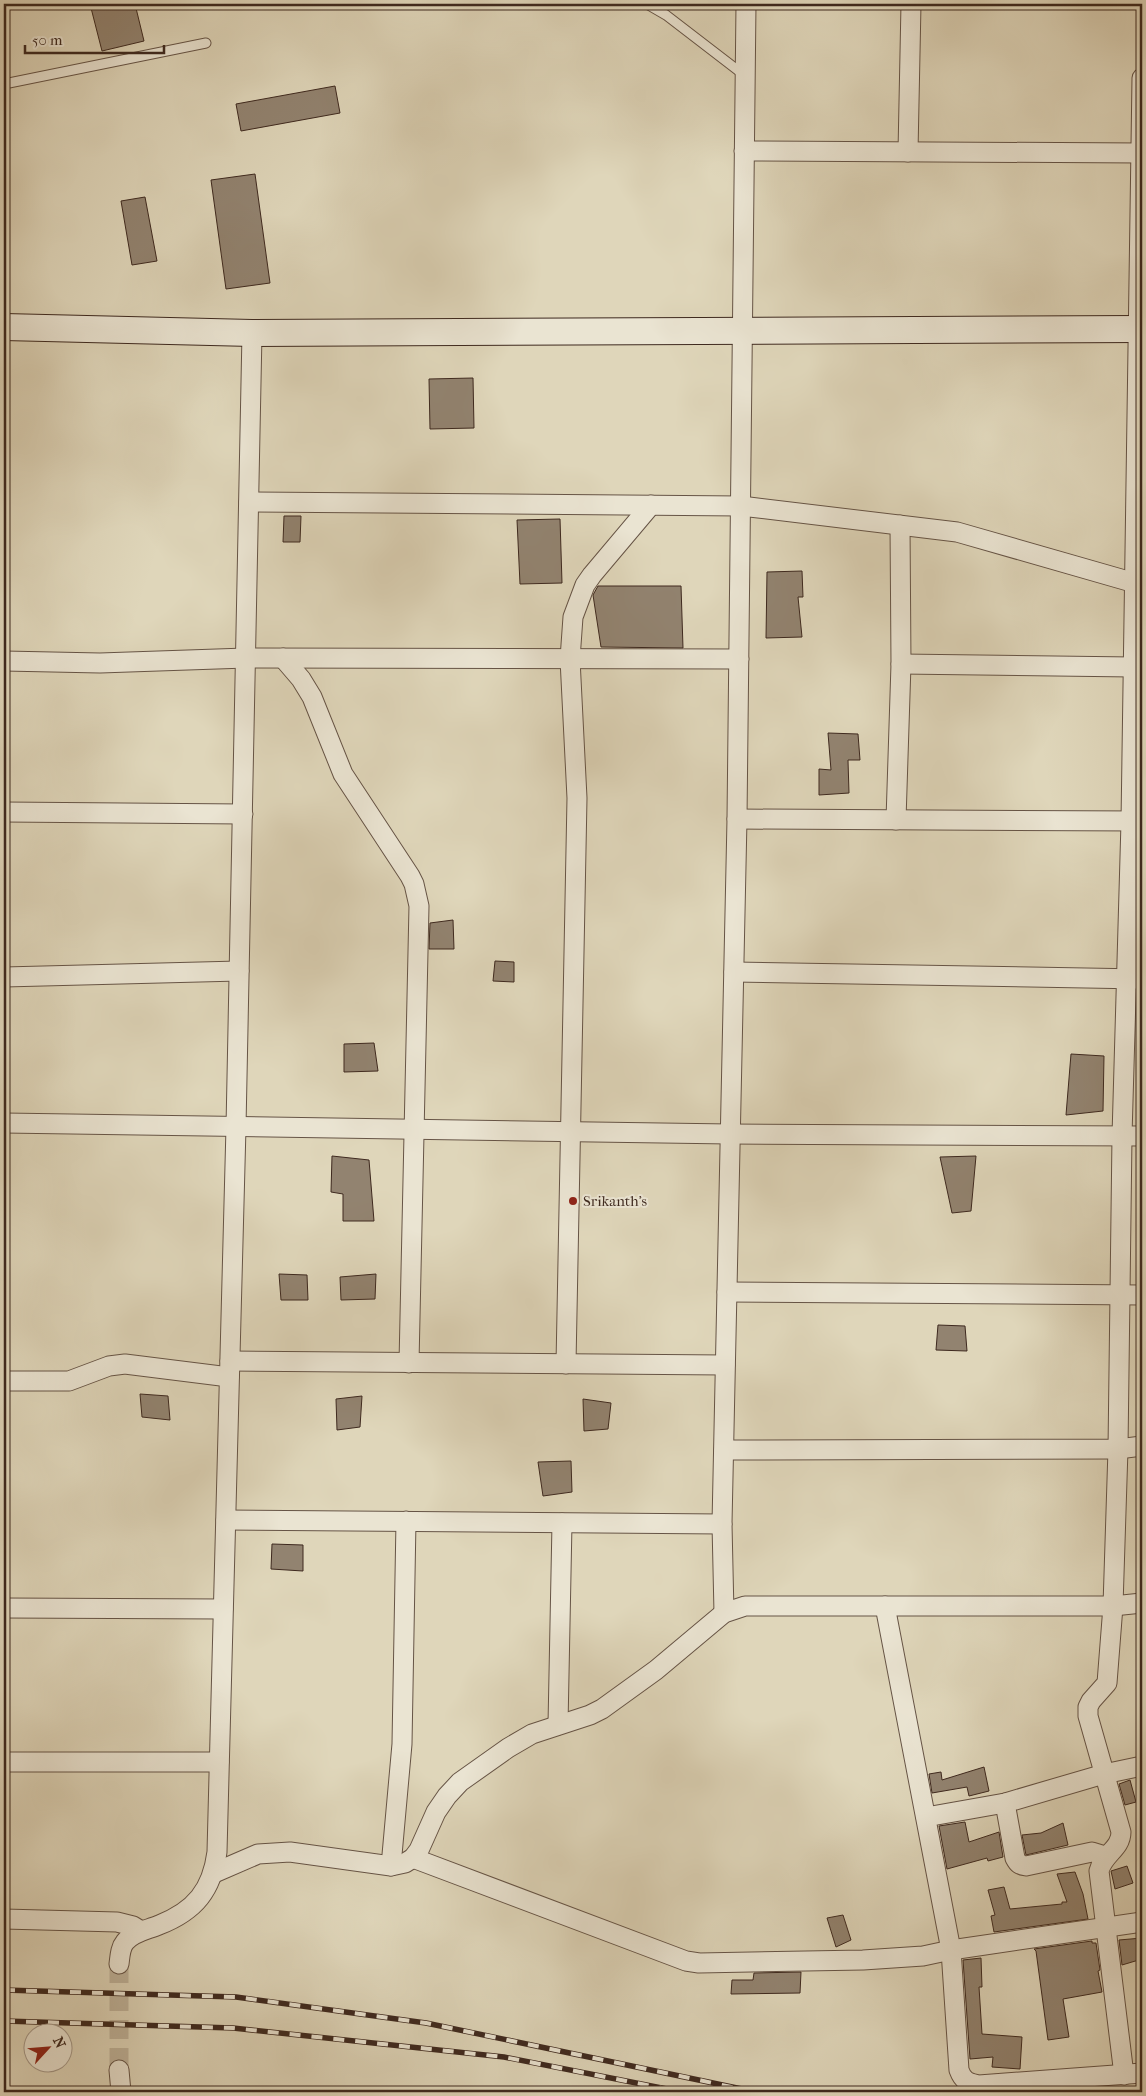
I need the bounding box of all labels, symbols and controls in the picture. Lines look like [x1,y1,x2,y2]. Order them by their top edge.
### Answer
scale bar [25,22,164,54]
text: 50 m [32,31,63,49]
place label: Srikanth's [583,1192,648,1210]
marker: Srikanth's [567,1195,579,1207]
north arrow [22,2024,72,2074]
text: N [49,2034,69,2051]

